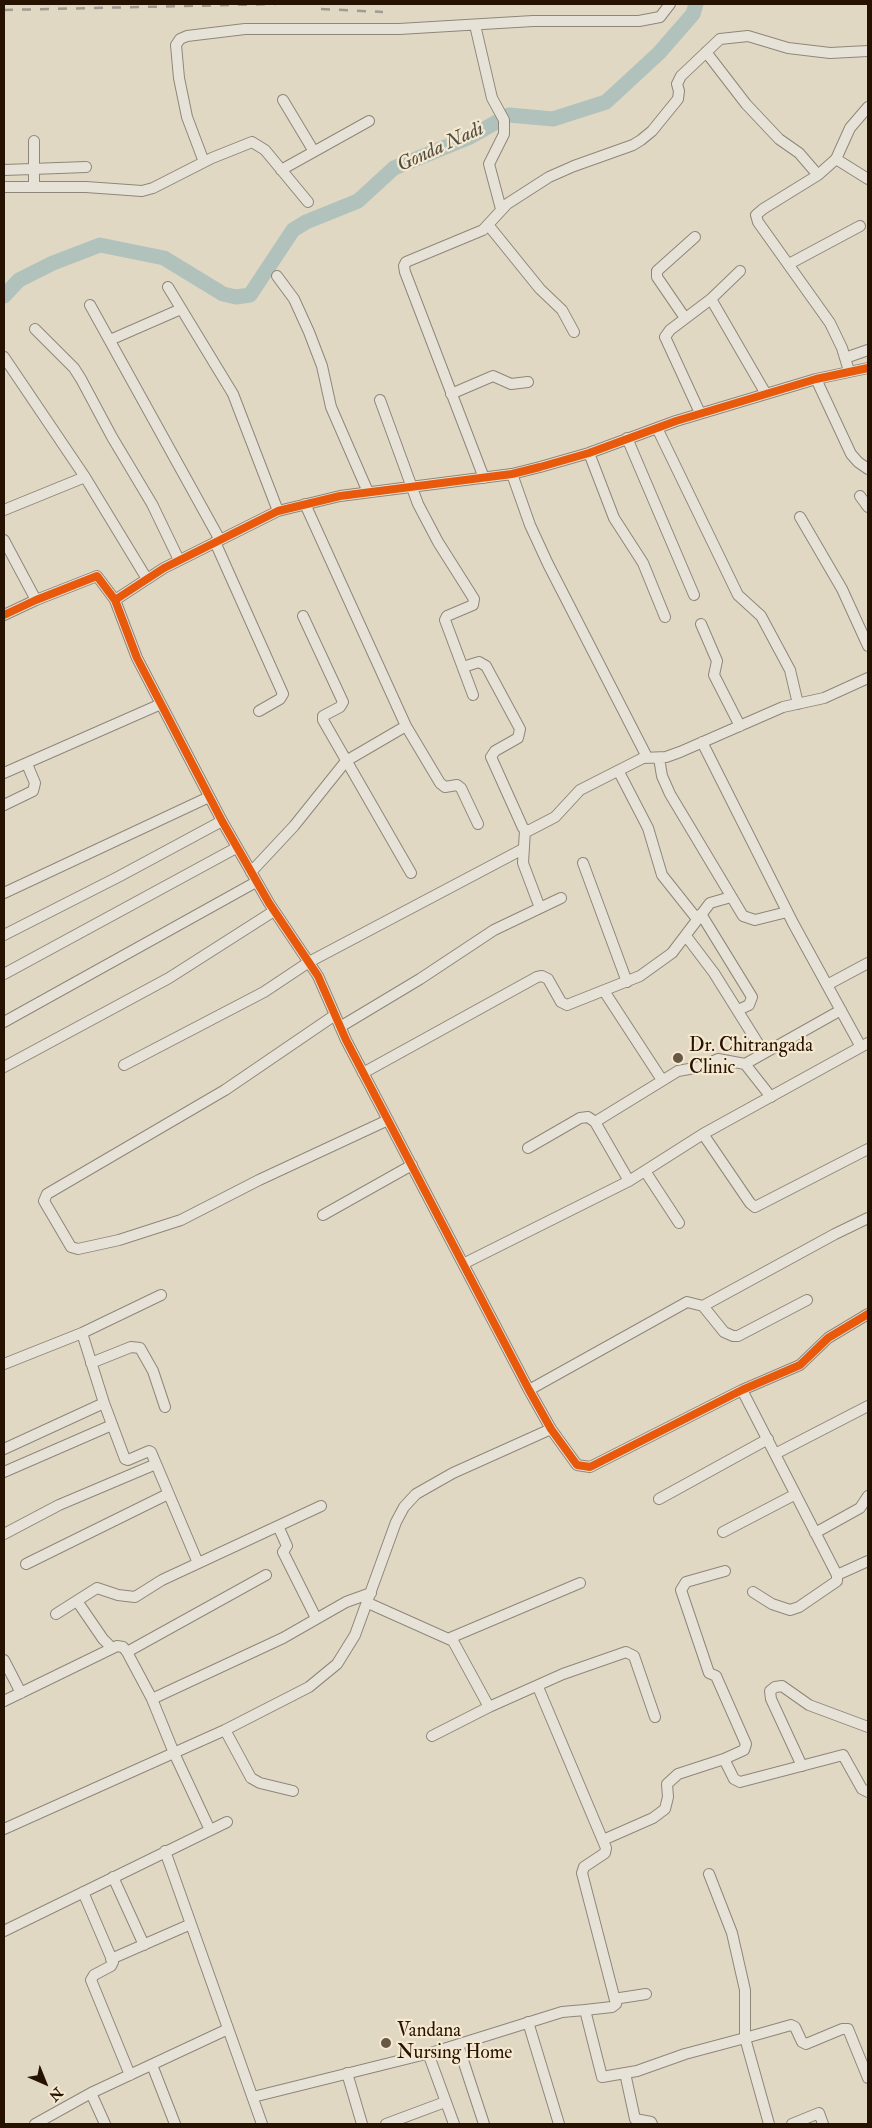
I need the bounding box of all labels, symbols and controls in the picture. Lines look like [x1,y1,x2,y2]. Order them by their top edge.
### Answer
water label: Gonda Nadi [394,118,488,178]
place label: Dr. Chitrangada Clinic [689,1036,813,1080]
marker: Dr. Chitrangada Clinic [671,1051,685,1065]
place label: Vandana Nursing Home [397,2021,512,2065]
marker: Vandana Nursing Home [379,2036,393,2050]
north arrow [20,2058,70,2108]
text: N [45,2084,66,2105]

